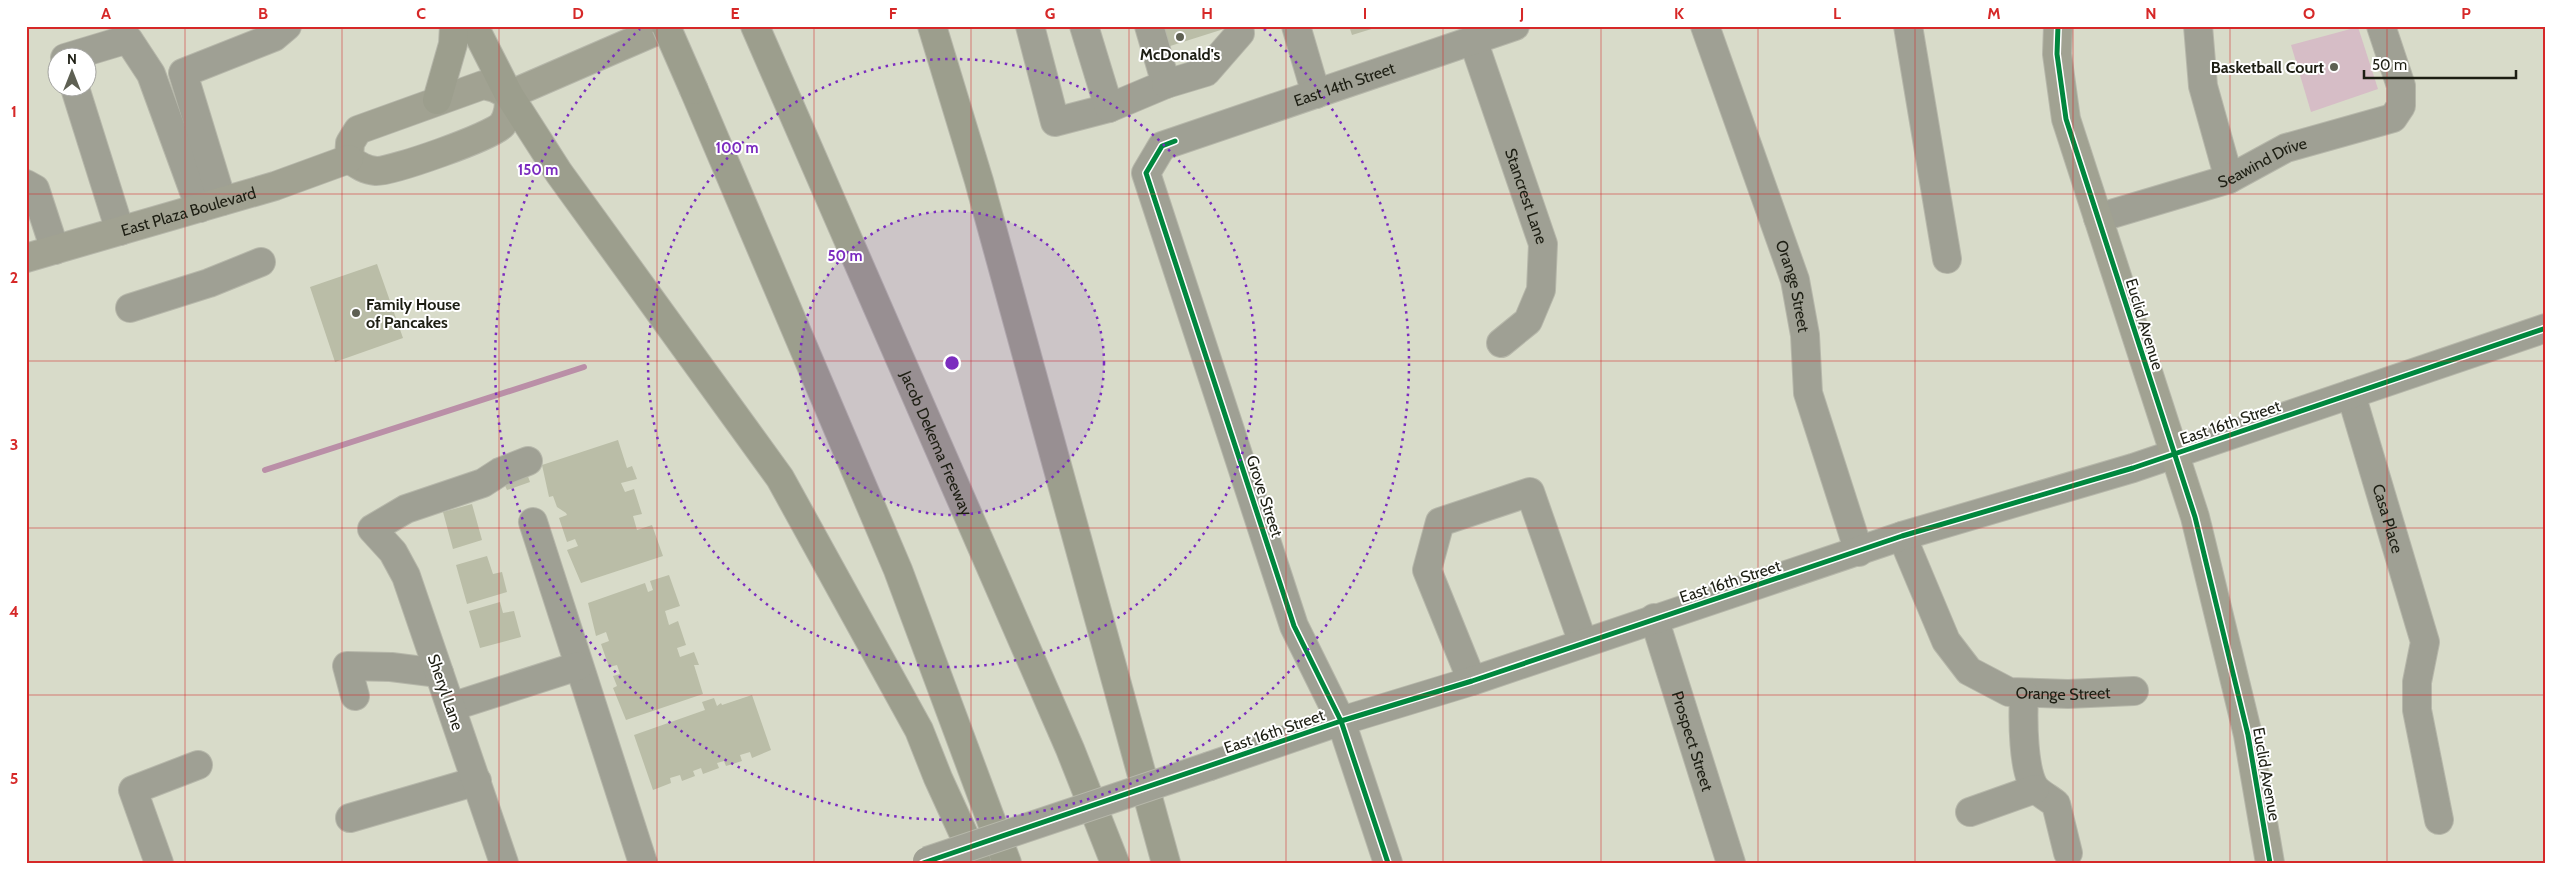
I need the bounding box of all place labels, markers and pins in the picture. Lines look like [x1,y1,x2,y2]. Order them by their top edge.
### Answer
marker: McDonald's [1174,31,1186,43]
place label: McDonald's [1140,45,1220,64]
place label: Basketball Court [2211,58,2324,77]
marker: Basketball Court [2328,61,2340,73]
place label: Family House of Pancakes [366,295,460,332]
marker: Family House of Pancakes [350,307,362,319]
centre of rings [943,354,961,372]

